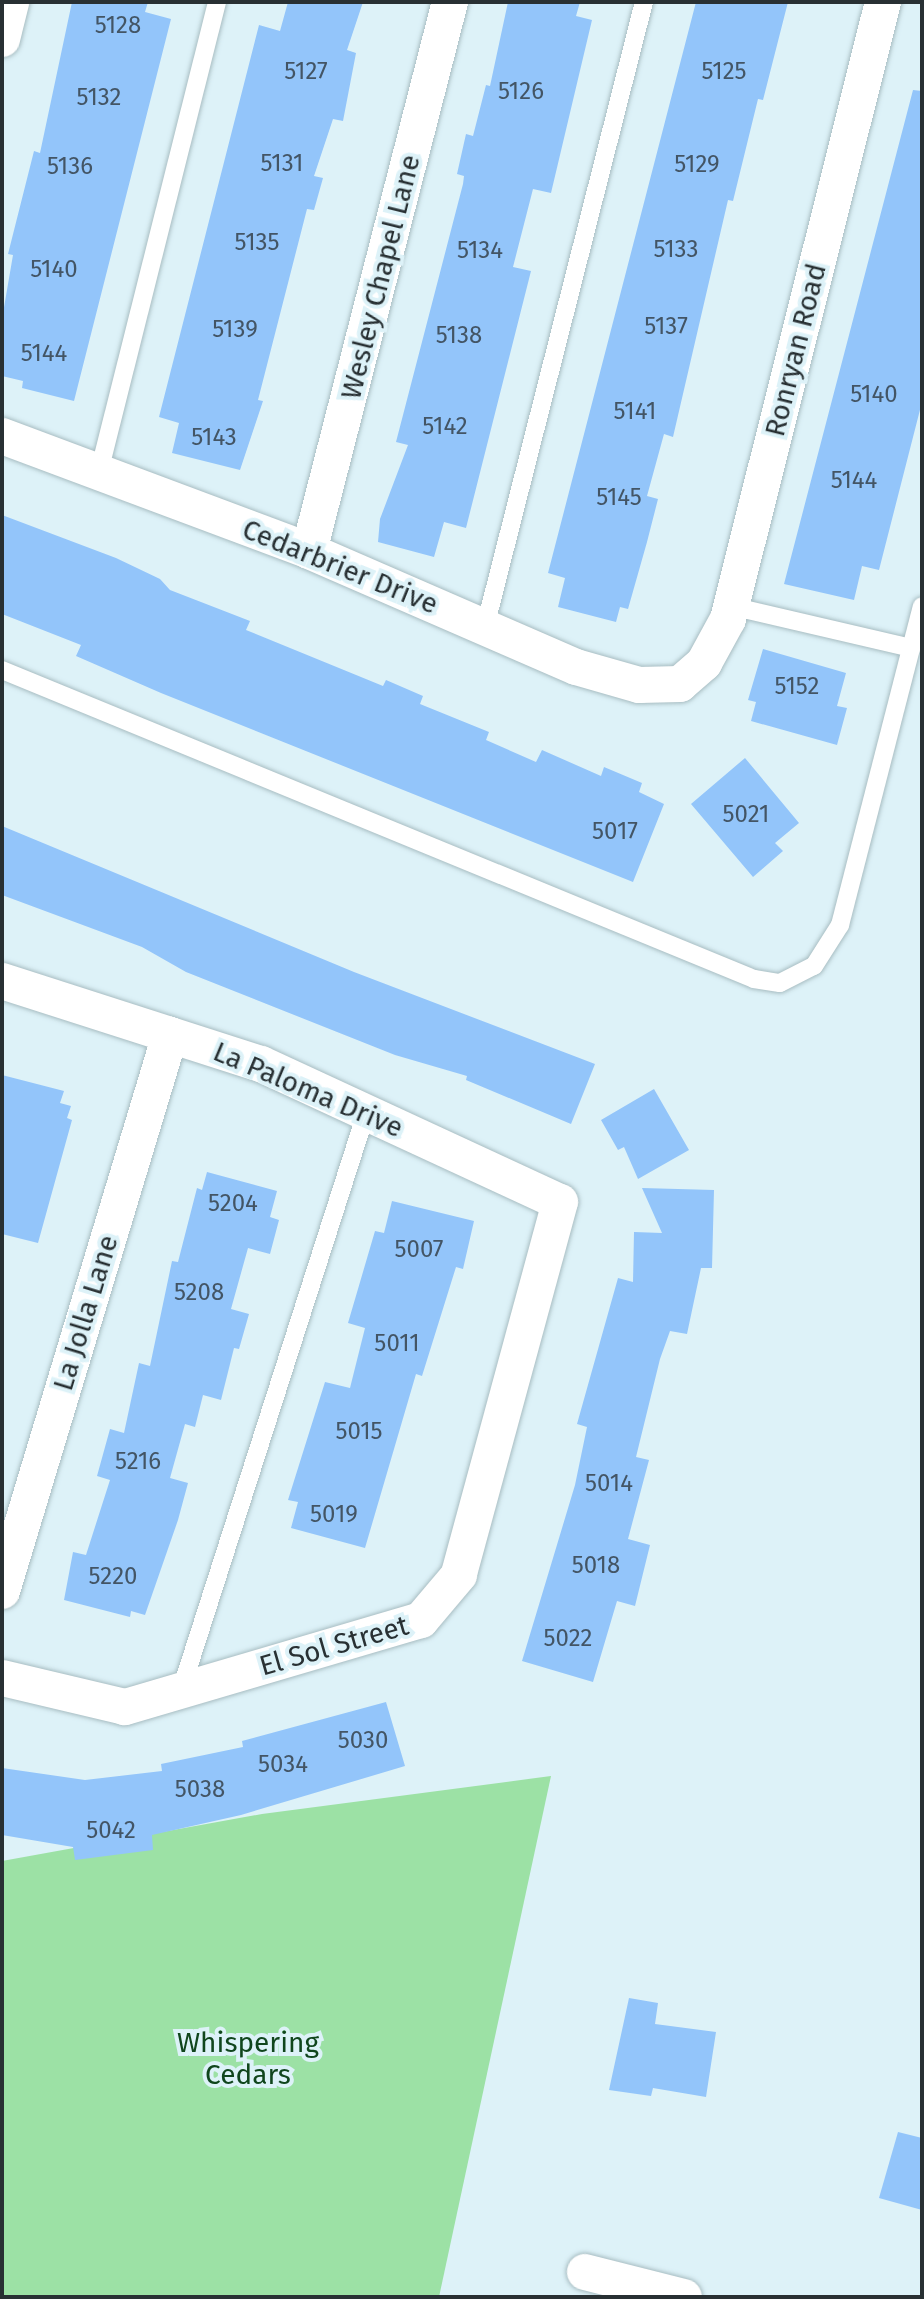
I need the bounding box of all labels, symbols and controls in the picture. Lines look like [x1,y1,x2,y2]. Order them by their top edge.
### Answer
house number: 5128 [95,12,141,40]
house number: 5127 [284,58,328,86]
house number: 5125 [701,58,747,86]
house number: 5126 [498,78,544,106]
house number: 5132 [77,84,121,112]
house number: 5131 [261,150,303,178]
street label: Wesley Chapel Lane [334,151,428,403]
house number: 5129 [674,151,720,179]
house number: 5136 [47,153,93,181]
house number: 5135 [234,229,280,257]
house number: 5133 [653,236,699,264]
house number: 5134 [457,237,503,265]
house number: 5140 [30,256,78,284]
street label: Ronryan Road [758,260,834,440]
house number: 5137 [644,313,688,341]
house number: 5139 [212,316,258,344]
house number: 5138 [436,322,482,350]
house number: 5144 [21,340,67,368]
house number: 5140 [850,381,898,409]
house number: 5141 [614,398,656,426]
house number: 5142 [422,413,468,441]
house number: 5143 [191,424,237,452]
house number: 5144 [831,467,877,495]
house number: 5145 [596,484,642,512]
street label: Cedarbrier Drive [237,513,443,621]
house number: 5152 [775,673,819,701]
house number: 5021 [723,801,769,829]
house number: 5017 [592,818,638,846]
street label: La Paloma Drive [208,1035,408,1145]
house number: 5204 [208,1190,258,1218]
street label: La Jolla Lane [46,1231,126,1395]
house number: 5007 [395,1236,443,1264]
house number: 5208 [174,1279,224,1307]
house number: 5011 [374,1330,420,1358]
house number: 5015 [335,1418,383,1446]
house number: 5216 [115,1448,161,1476]
house number: 5014 [585,1470,633,1498]
house number: 5019 [310,1501,358,1529]
house number: 5018 [572,1552,620,1580]
house number: 5220 [89,1563,137,1591]
street label: El Sol Street [256,1609,412,1683]
house number: 5022 [544,1625,592,1653]
house number: 5030 [338,1727,388,1755]
house number: 5034 [258,1751,308,1779]
house number: 5038 [175,1776,225,1804]
house number: 5042 [86,1817,136,1845]
park label: Whispering Cedars [177,2026,319,2092]

